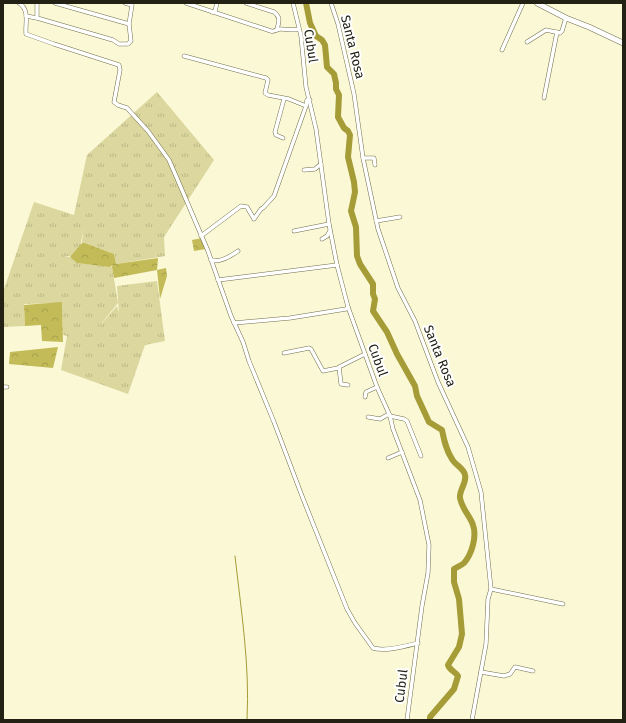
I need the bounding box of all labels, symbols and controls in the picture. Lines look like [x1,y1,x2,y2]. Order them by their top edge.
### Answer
street label: Santa Rosa [338,14,368,80]
street label: Cubul [301,28,321,64]
street label: Santa Rosa [421,323,459,389]
street label: Cubul [365,342,391,379]
street label: Cubul [392,668,411,704]

